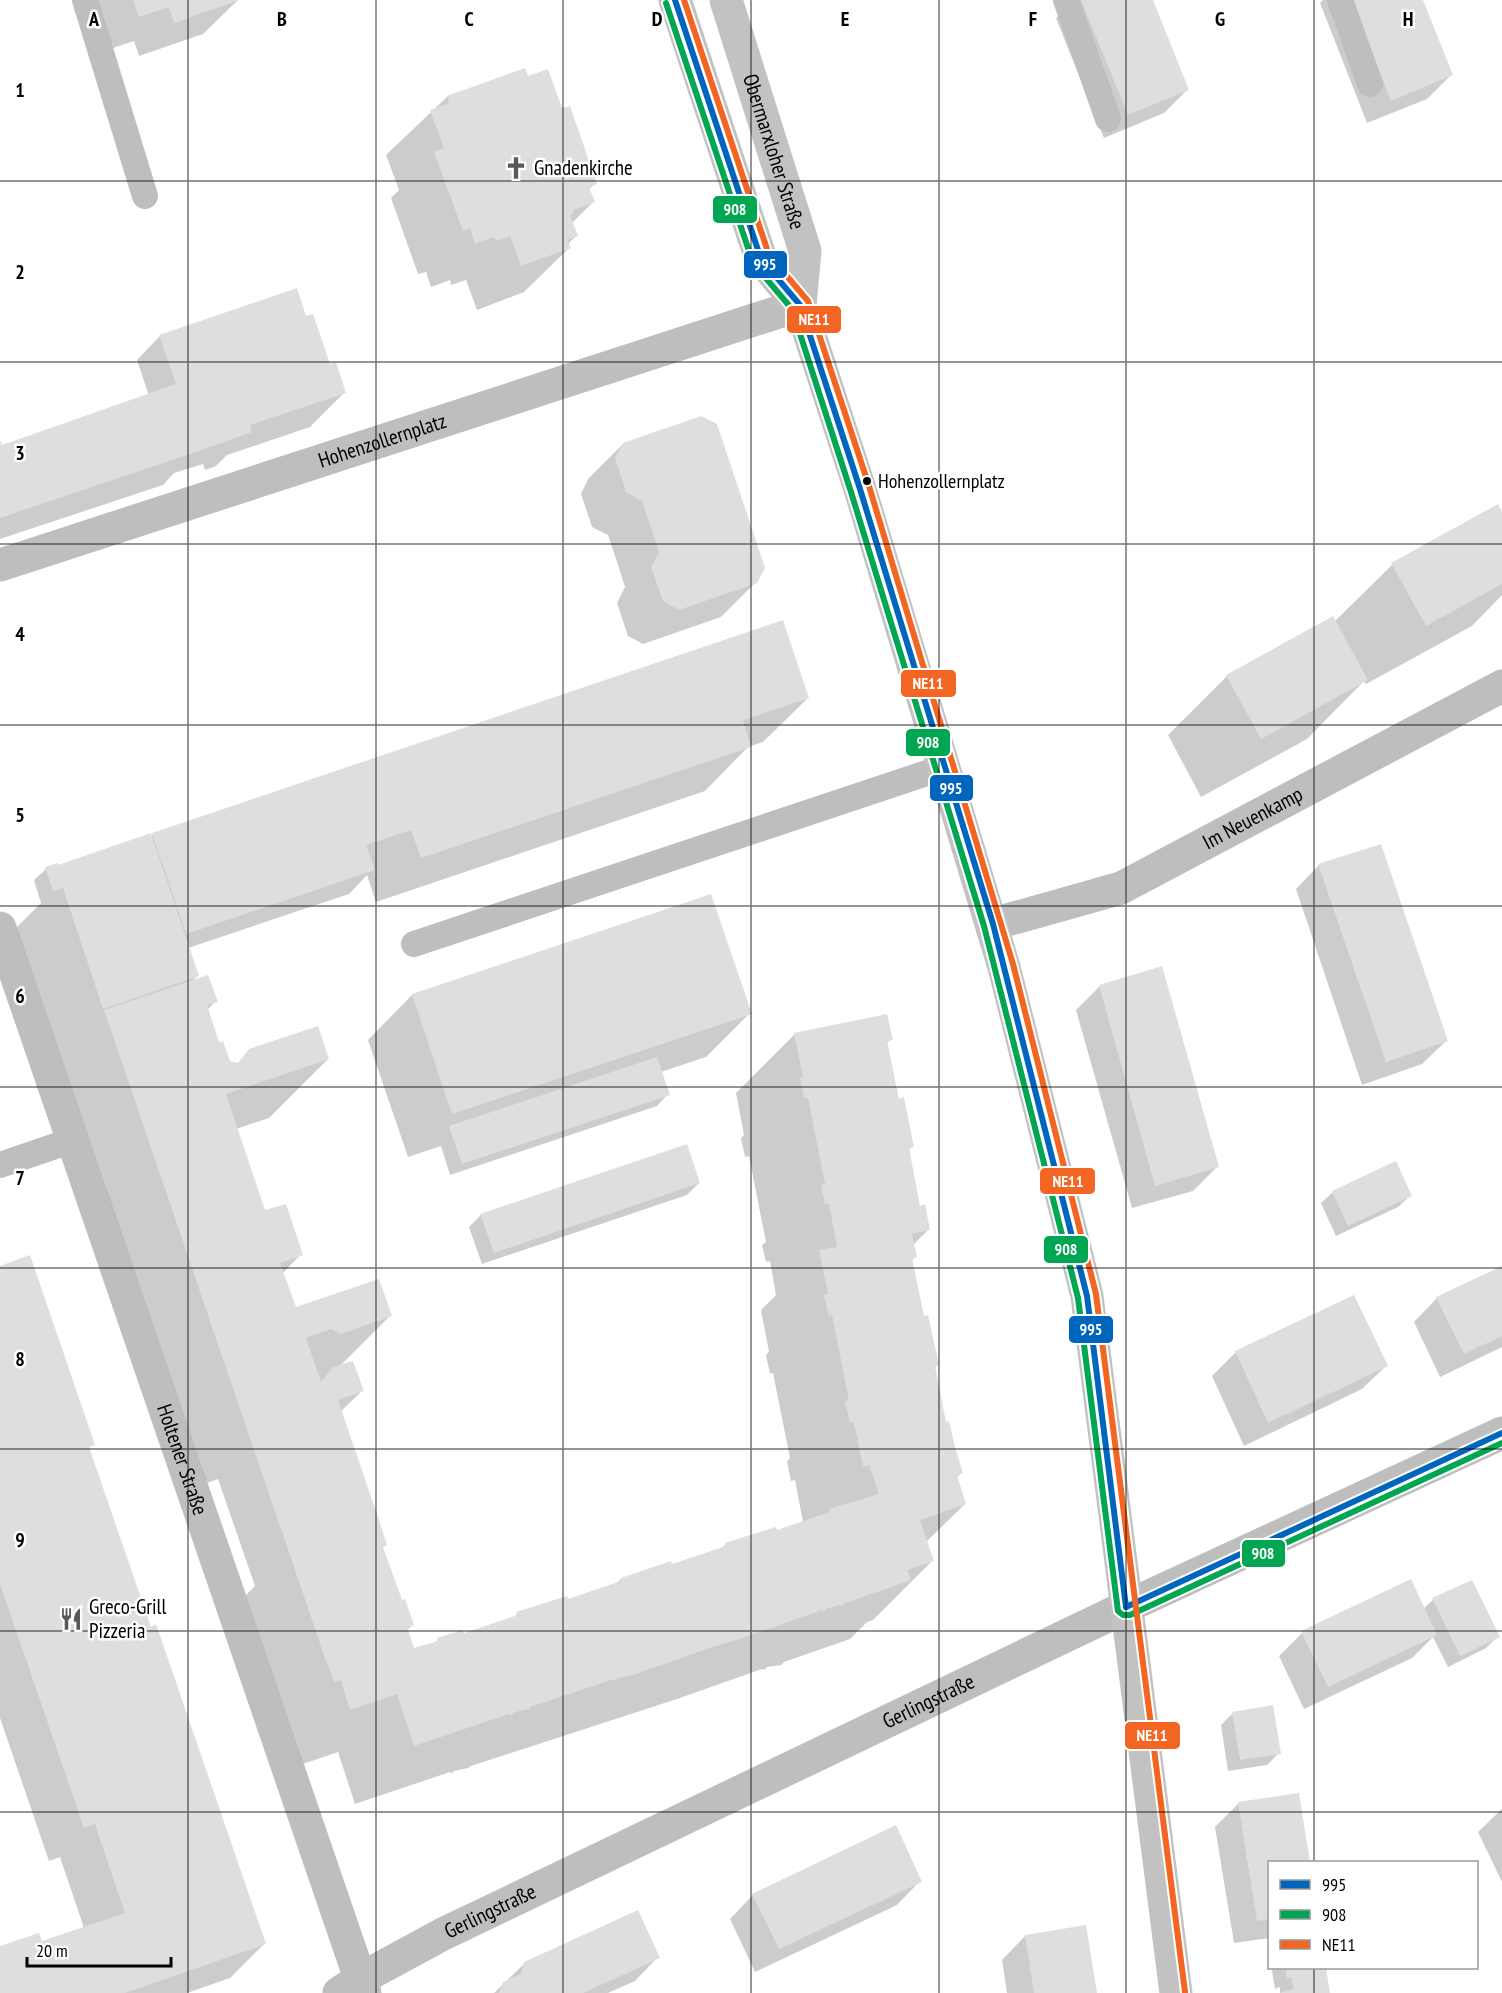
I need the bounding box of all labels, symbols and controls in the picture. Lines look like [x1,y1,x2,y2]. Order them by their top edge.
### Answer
text: A [88,6,100,32]
text: B [277,6,287,32]
text: C [464,6,474,32]
text: D [652,6,663,32]
text: E [841,6,849,32]
text: F [1029,6,1037,32]
text: G [1215,6,1225,32]
text: H [1403,6,1413,32]
street label: Obermarxloher Straße [737,70,811,233]
text: 1 [15,77,25,103]
place label: Gnadenkirche [534,154,633,181]
church icon: Gnadenkirche [503,155,529,181]
line badge: 908 [712,195,758,224]
text: 908 [724,199,746,219]
line badge: 995 [743,250,788,279]
text: 995 [754,254,776,274]
text: 2 [15,259,25,285]
line badge: NE11 [786,305,842,334]
text: NE11 [799,309,829,329]
street label: Hohenzollernplatz [315,407,450,474]
text: 3 [15,440,25,466]
place label: Hohenzollernplatz [878,468,1005,494]
marker: Hohenzollernplatz [861,475,873,487]
text: 4 [15,621,25,647]
line badge: NE11 [900,669,957,698]
text: NE11 [913,673,943,693]
line badge: 908 [905,728,951,757]
text: 908 [917,732,939,752]
line badge: 995 [929,774,974,802]
text: 995 [940,778,962,798]
street label: Im Neuenkamp [1198,780,1307,855]
text: 5 [15,802,25,828]
text: 6 [15,983,25,1009]
text: 7 [15,1165,25,1191]
line badge: NE11 [1039,1167,1096,1195]
text: NE11 [1053,1171,1083,1191]
line badge: 908 [1043,1235,1089,1264]
text: 908 [1055,1239,1077,1259]
line badge: 995 [1068,1315,1114,1344]
text: 995 [1080,1319,1102,1339]
text: 8 [15,1346,25,1372]
street label: Holtener Straße [151,1400,214,1519]
text: 9 [15,1527,25,1553]
line badge: 908 [1241,1539,1286,1568]
text: 908 [1252,1543,1274,1563]
place label: Greco-Grill Pizzeria [89,1593,166,1644]
restaurant icon: Greco-Grill Pizzeria [58,1606,84,1632]
street label: Gerlingstraße [878,1668,979,1735]
line badge: NE11 [1124,1721,1181,1750]
text: NE11 [1137,1725,1167,1745]
legend [1268,1861,1478,1969]
text: 995 [1322,1873,1346,1896]
street label: Gerlingstraße [440,1877,540,1944]
text: 908 [1322,1903,1346,1926]
scale bar [27,1930,171,1968]
text: NE11 [1322,1933,1356,1956]
text: 20 m [36,1939,68,1962]

